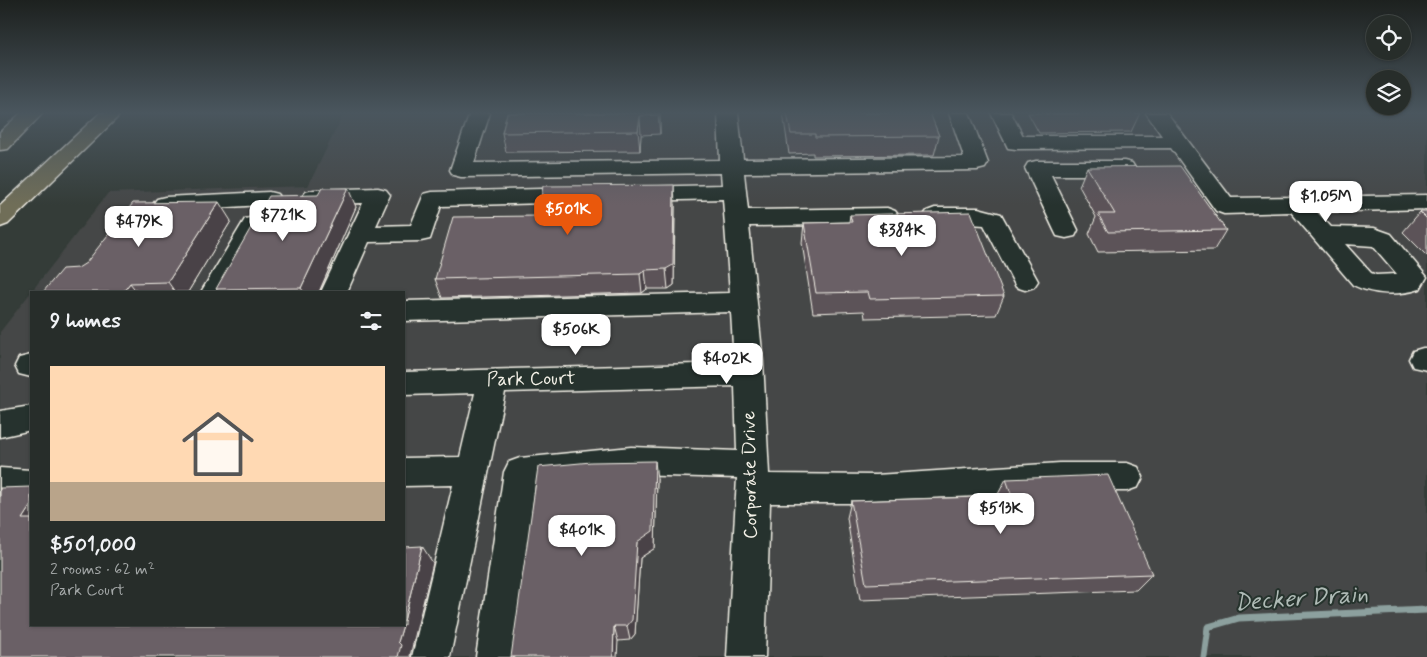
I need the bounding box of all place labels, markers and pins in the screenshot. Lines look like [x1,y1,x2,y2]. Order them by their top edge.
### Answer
pin: $1.05M [1285,180,1367,223]
pin: $501K [533,194,603,236]
pin: $721K [248,200,318,242]
pin: $479K [104,206,174,248]
pin: $384K [867,214,937,257]
pin: $506K [541,314,611,356]
pin: $402K [692,342,762,385]
pin: $513K [966,492,1036,535]
pin: $401K [547,514,617,557]

